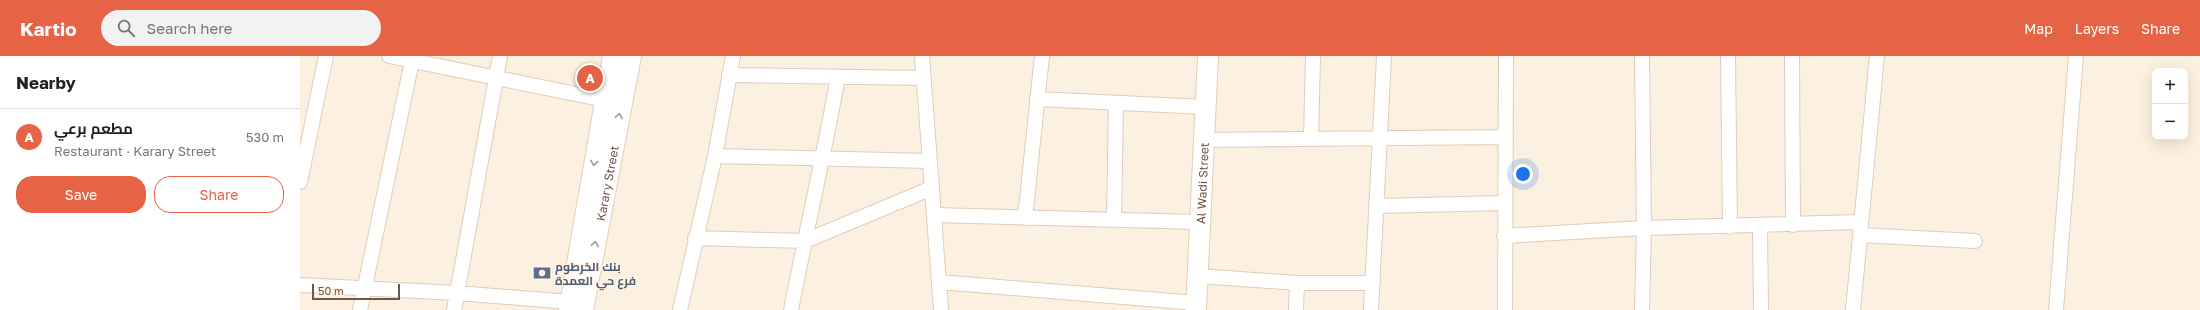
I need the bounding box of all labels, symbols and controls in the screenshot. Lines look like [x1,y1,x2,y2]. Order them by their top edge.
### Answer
search box [101,10,381,46]
text: Kartio [20,17,77,40]
icon: search [115,17,137,39]
text: Search here [147,19,233,37]
text: Map [2024,20,2053,37]
text: Layers [2075,20,2119,37]
text: Share [2141,20,2180,37]
pin: A [577,63,603,93]
map controls [2152,68,2188,140]
button: + [2152,68,2188,104]
text: Nearby [16,72,76,93]
button: − [2152,104,2188,140]
one-way arrow [615,113,623,119]
text: مطعم برعي [54,119,133,137]
text: A [24,129,34,145]
text: 530 m [246,129,284,145]
street label: Al Wadi Street [1193,142,1211,224]
text: Restaurant · Karary Street [54,143,216,159]
street label: Karary Street [592,144,621,222]
one-way arrow [590,160,599,166]
your location [1513,164,1533,184]
button: Save [16,176,146,213]
button: Share [154,176,284,213]
one-way arrow [591,241,599,247]
place label: بنك الخرطوم فرع حي العمدة [555,259,636,291]
bank icon: بنك الخرطوم فرع حي العمدة [532,263,552,283]
scale bar [312,282,400,301]
text: 50 m [318,284,344,297]

